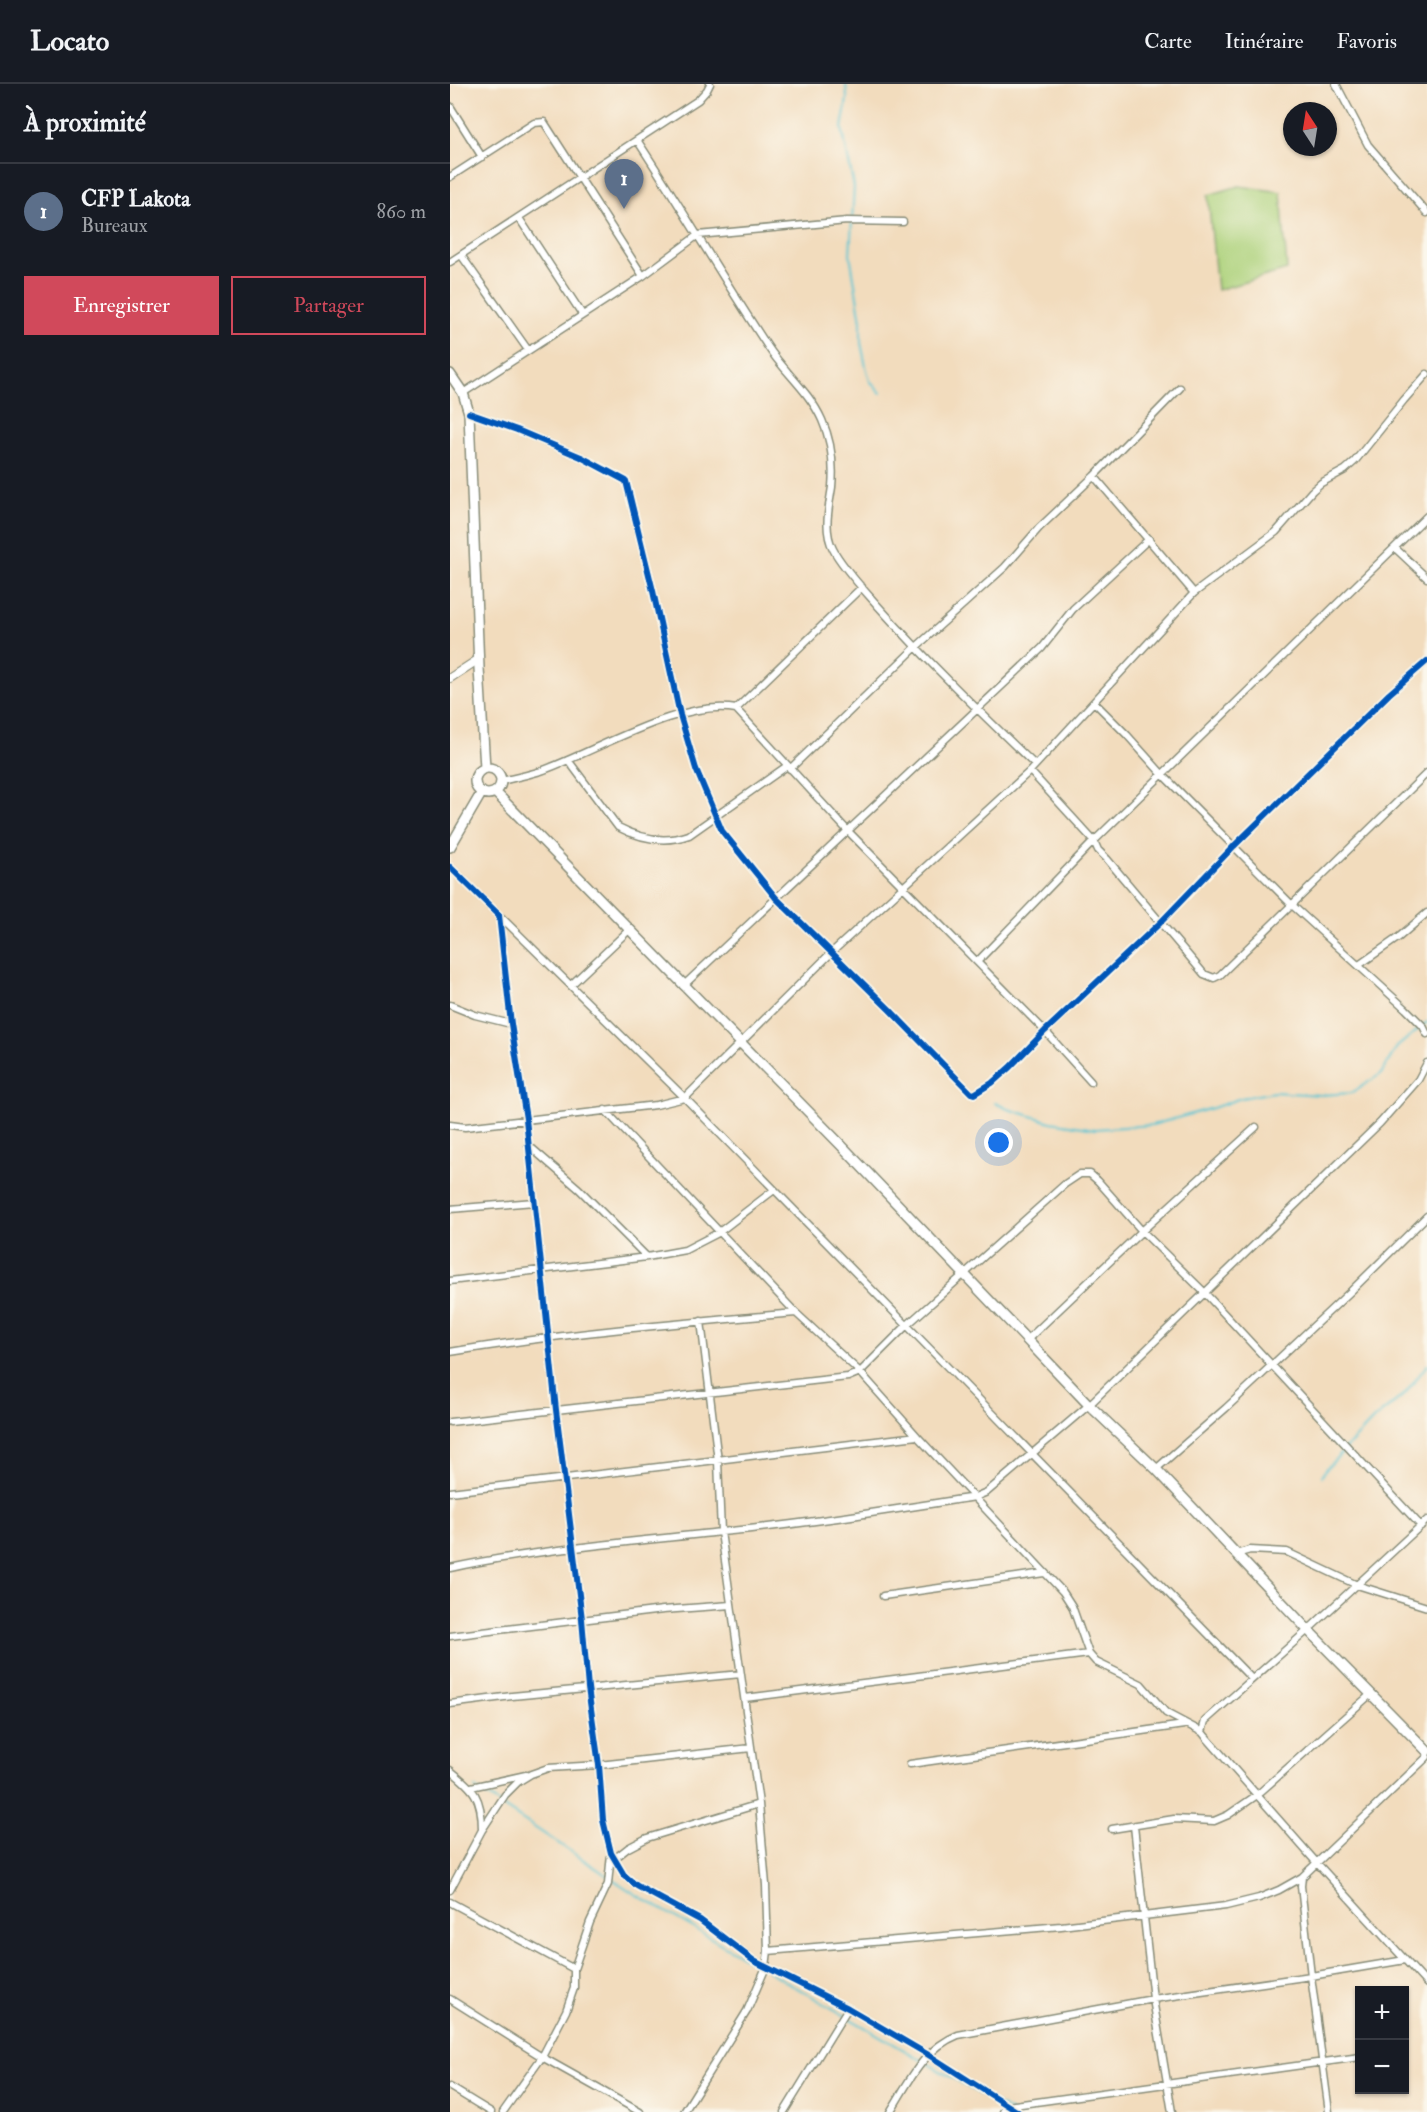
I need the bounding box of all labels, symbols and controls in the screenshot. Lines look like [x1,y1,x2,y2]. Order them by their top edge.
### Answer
text: Locato [30,24,109,59]
text: Carte [1144,28,1192,55]
text: Itinéraire [1225,28,1303,55]
text: Favoris [1336,28,1397,55]
north arrow [1283,102,1337,156]
text: À proximité [24,107,146,139]
pin: 1 [604,160,644,209]
text: CFP Lakota [81,185,190,213]
text: 1 [40,199,47,224]
text: 860 m [377,199,426,224]
text: Bureaux [81,213,148,238]
button: Enregistrer [24,276,219,335]
button: Partager [231,276,426,335]
your location [984,1128,1013,1157]
map controls [1355,1986,1409,2094]
button: + [1355,1986,1409,2040]
button: − [1355,2040,1409,2094]

